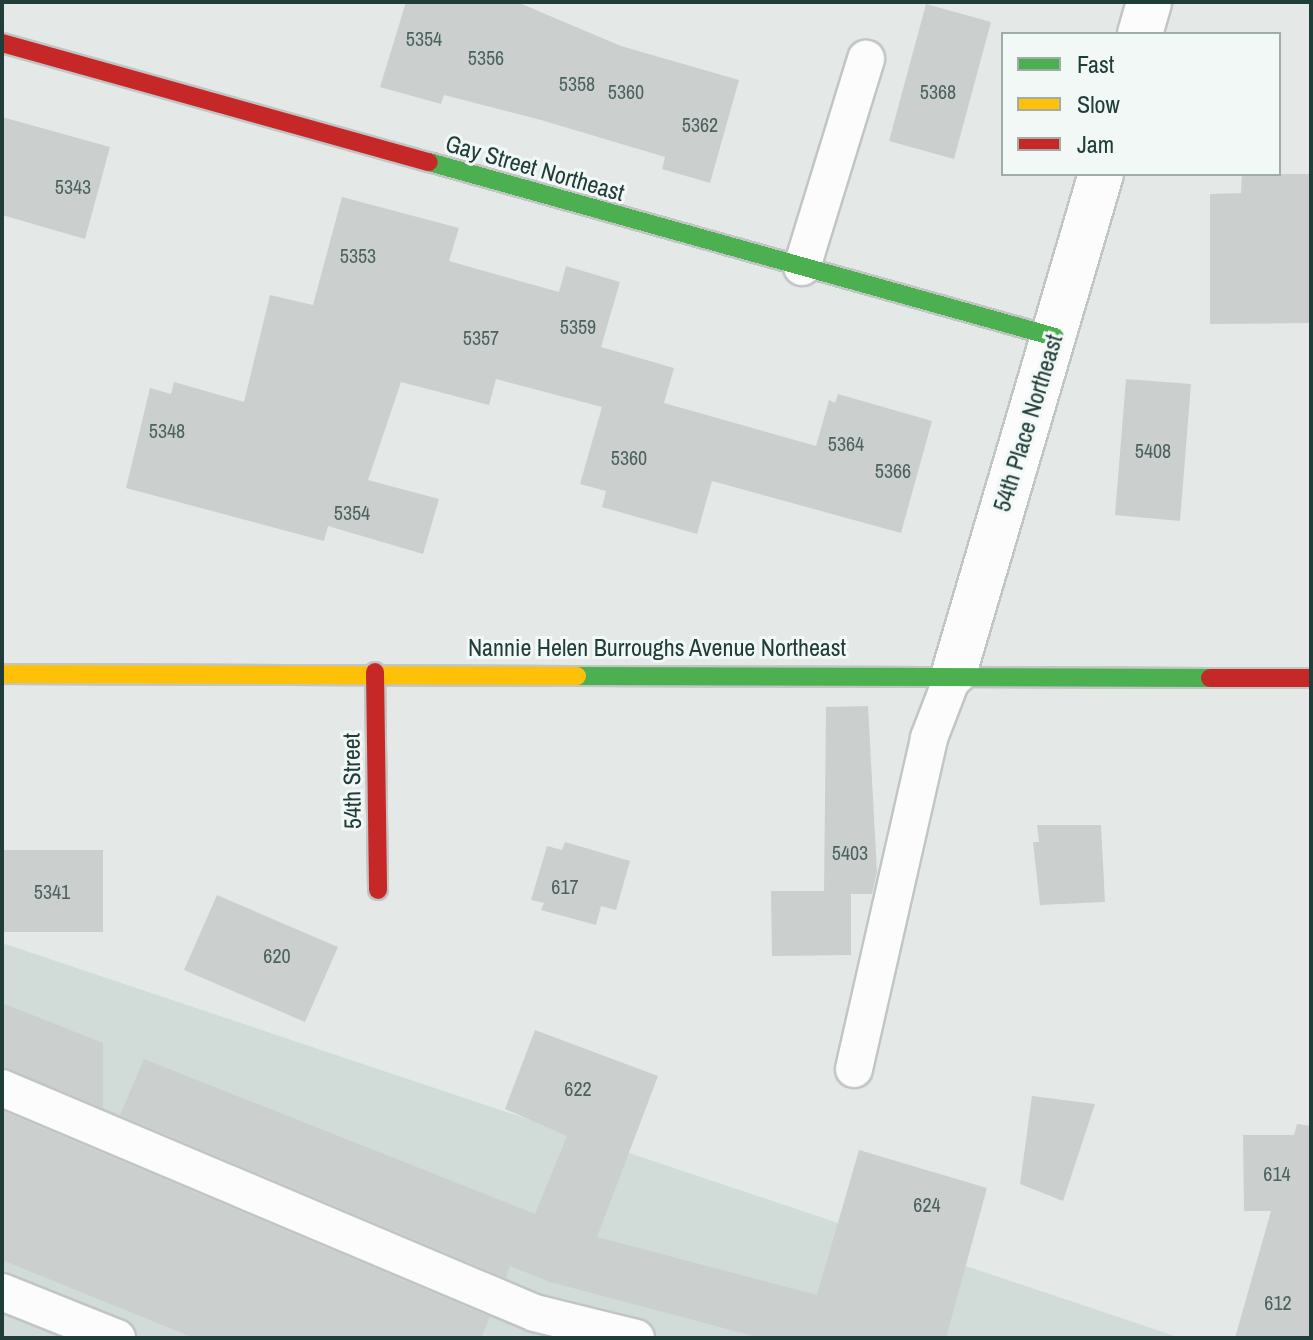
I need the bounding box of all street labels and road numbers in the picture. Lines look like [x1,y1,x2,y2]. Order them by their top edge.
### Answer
street label: Gay Street Northeast [442,129,628,207]
street label: 54th Place Northeast [987,331,1069,515]
street label: Nannie Helen Burroughs Avenue Northeast [467,634,847,662]
street label: 54th Street [337,733,367,829]

